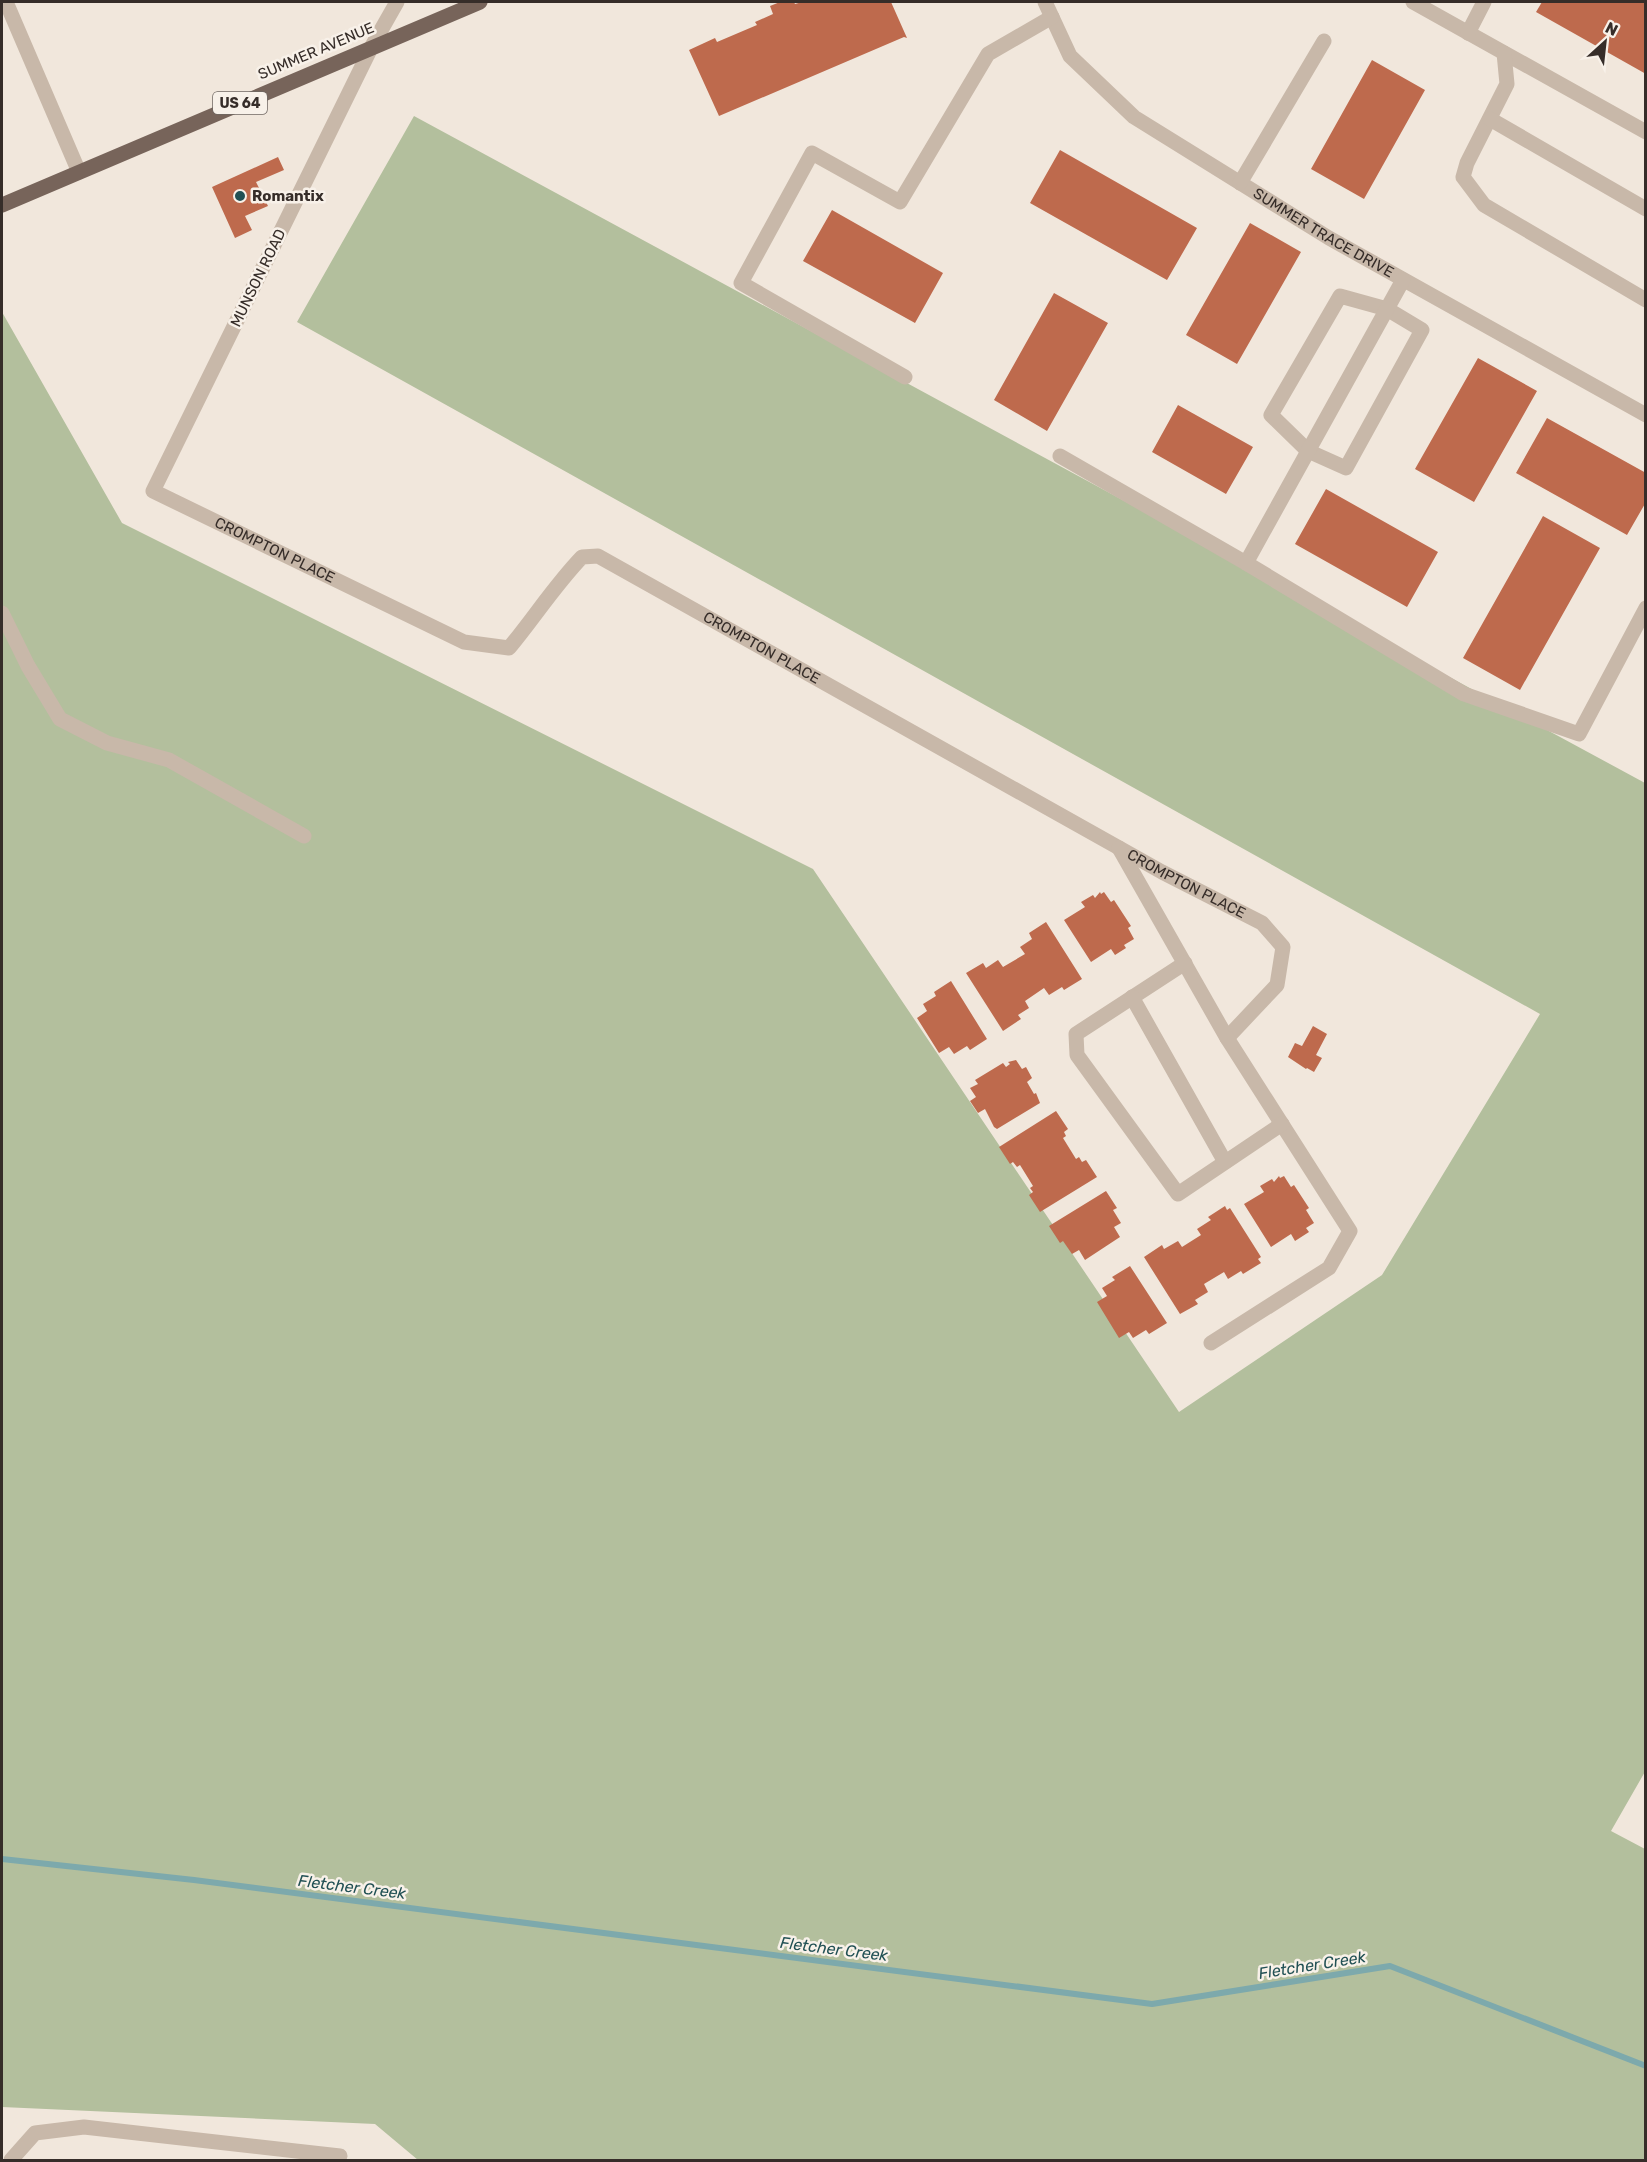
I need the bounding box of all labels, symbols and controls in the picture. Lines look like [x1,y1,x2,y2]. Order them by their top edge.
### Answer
north arrow [1575,12,1635,72]
street label: SUMMER AVENUE [255,18,377,84]
text: N [1602,18,1621,40]
road number: US 64 [213,92,267,114]
street label: SUMMER TRACE DRIVE [1250,184,1397,281]
place label: Romantix [252,187,324,205]
marker: Romantix [233,189,247,203]
street label: MUNSON ROAD [227,226,289,330]
street label: CROMPTON PLACE [212,513,338,587]
street label: CROMPTON PLACE [700,608,823,688]
street label: CROMPTON PLACE [1124,845,1249,922]
water label: Fletcher Creek [297,1871,408,1903]
water label: Fletcher Creek [779,1933,890,1965]
water label: Fletcher Creek [1257,1947,1368,1983]

